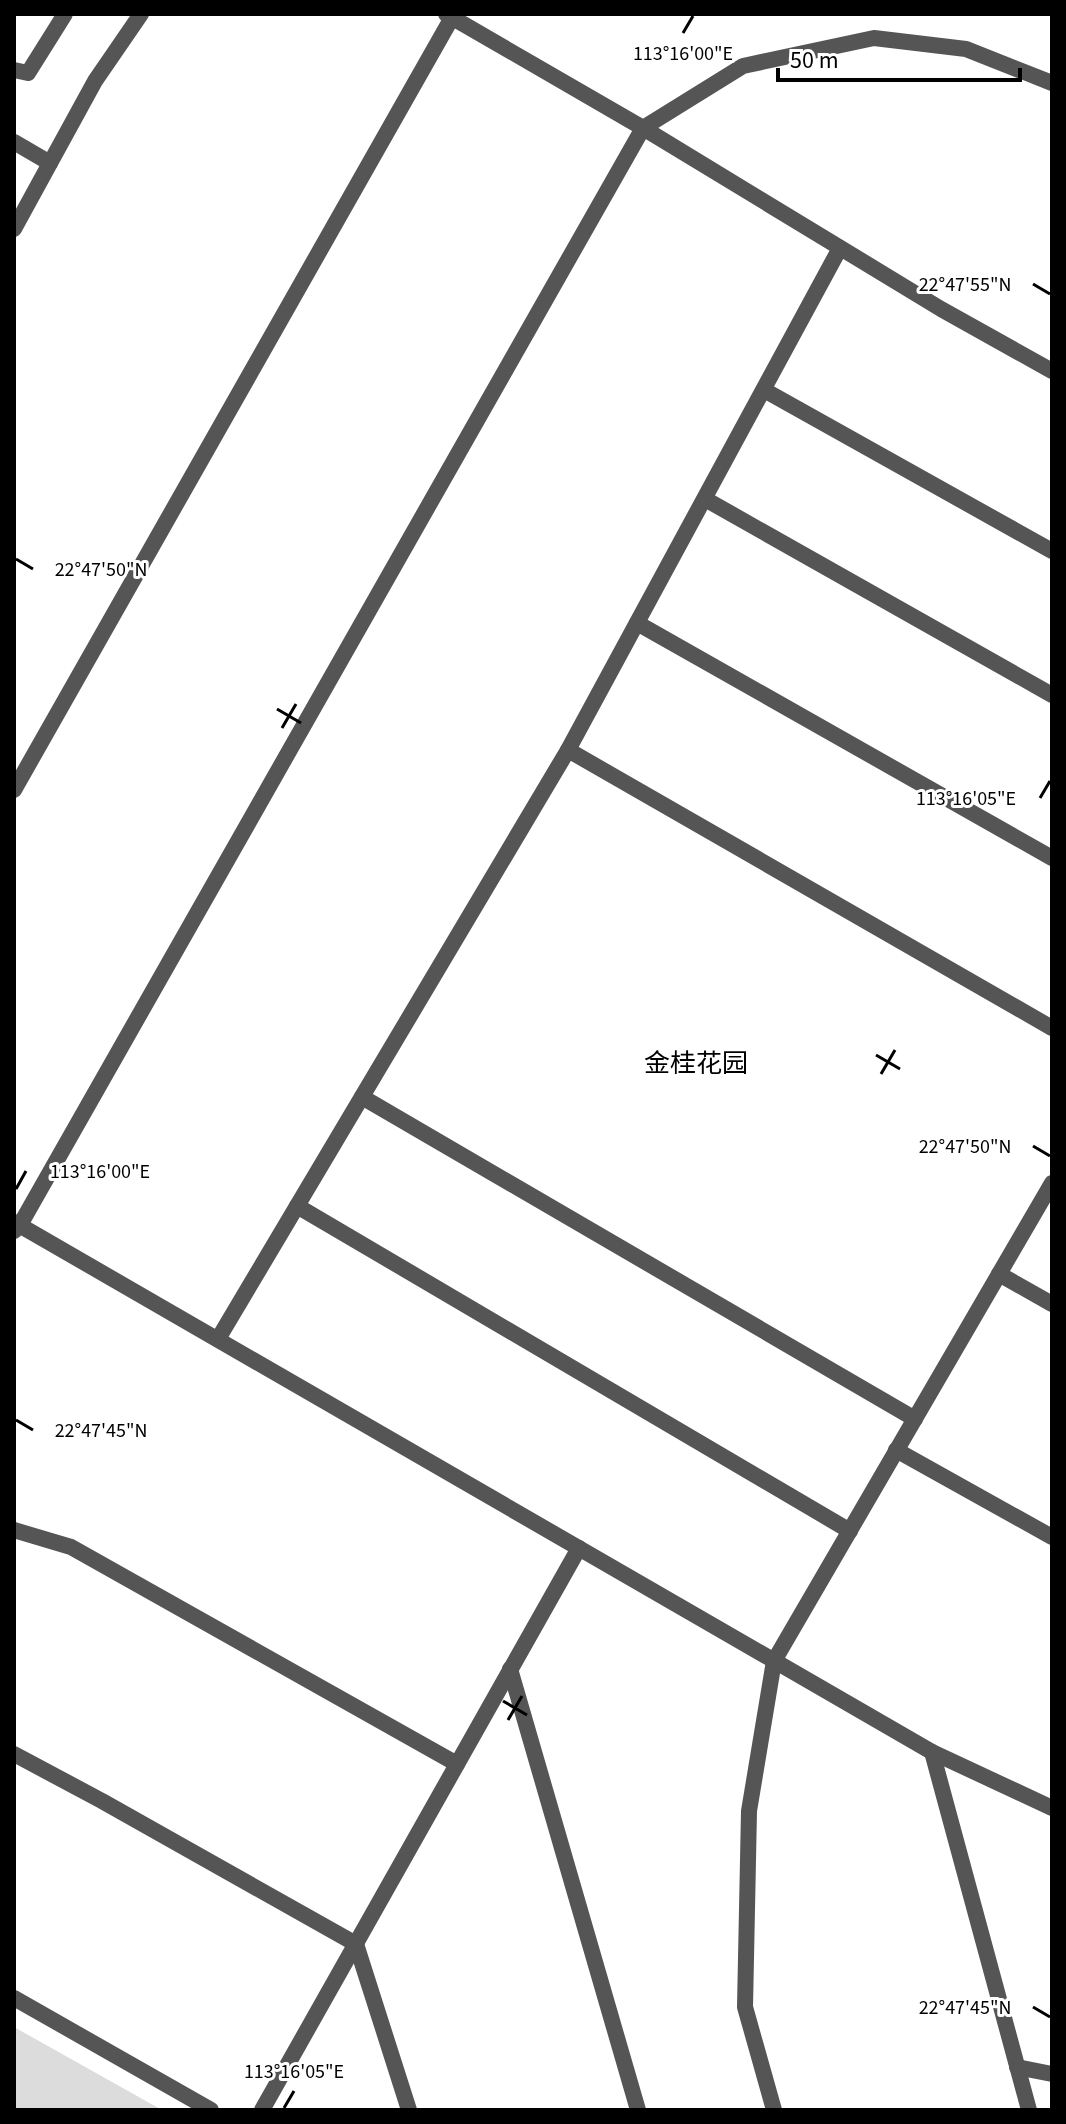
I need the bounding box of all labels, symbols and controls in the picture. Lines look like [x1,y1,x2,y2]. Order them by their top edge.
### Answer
scale bar [778,32,1020,82]
text: 113°16'00"E [633,40,733,68]
text: 50 m [790,43,839,78]
text: 22°47'55"N [919,271,1011,299]
text: 22°47'50"N [55,556,147,584]
text: 113°16'05"E [916,785,1016,813]
district label: 金桂花园 [644,1045,748,1082]
text: 22°47'50"N [919,1133,1011,1161]
text: 113°16'00"E [50,1158,150,1186]
text: 22°47'45"N [55,1417,147,1445]
text: 22°47'45"N [919,1994,1011,2022]
text: 113°16'05"E [244,2058,344,2086]

